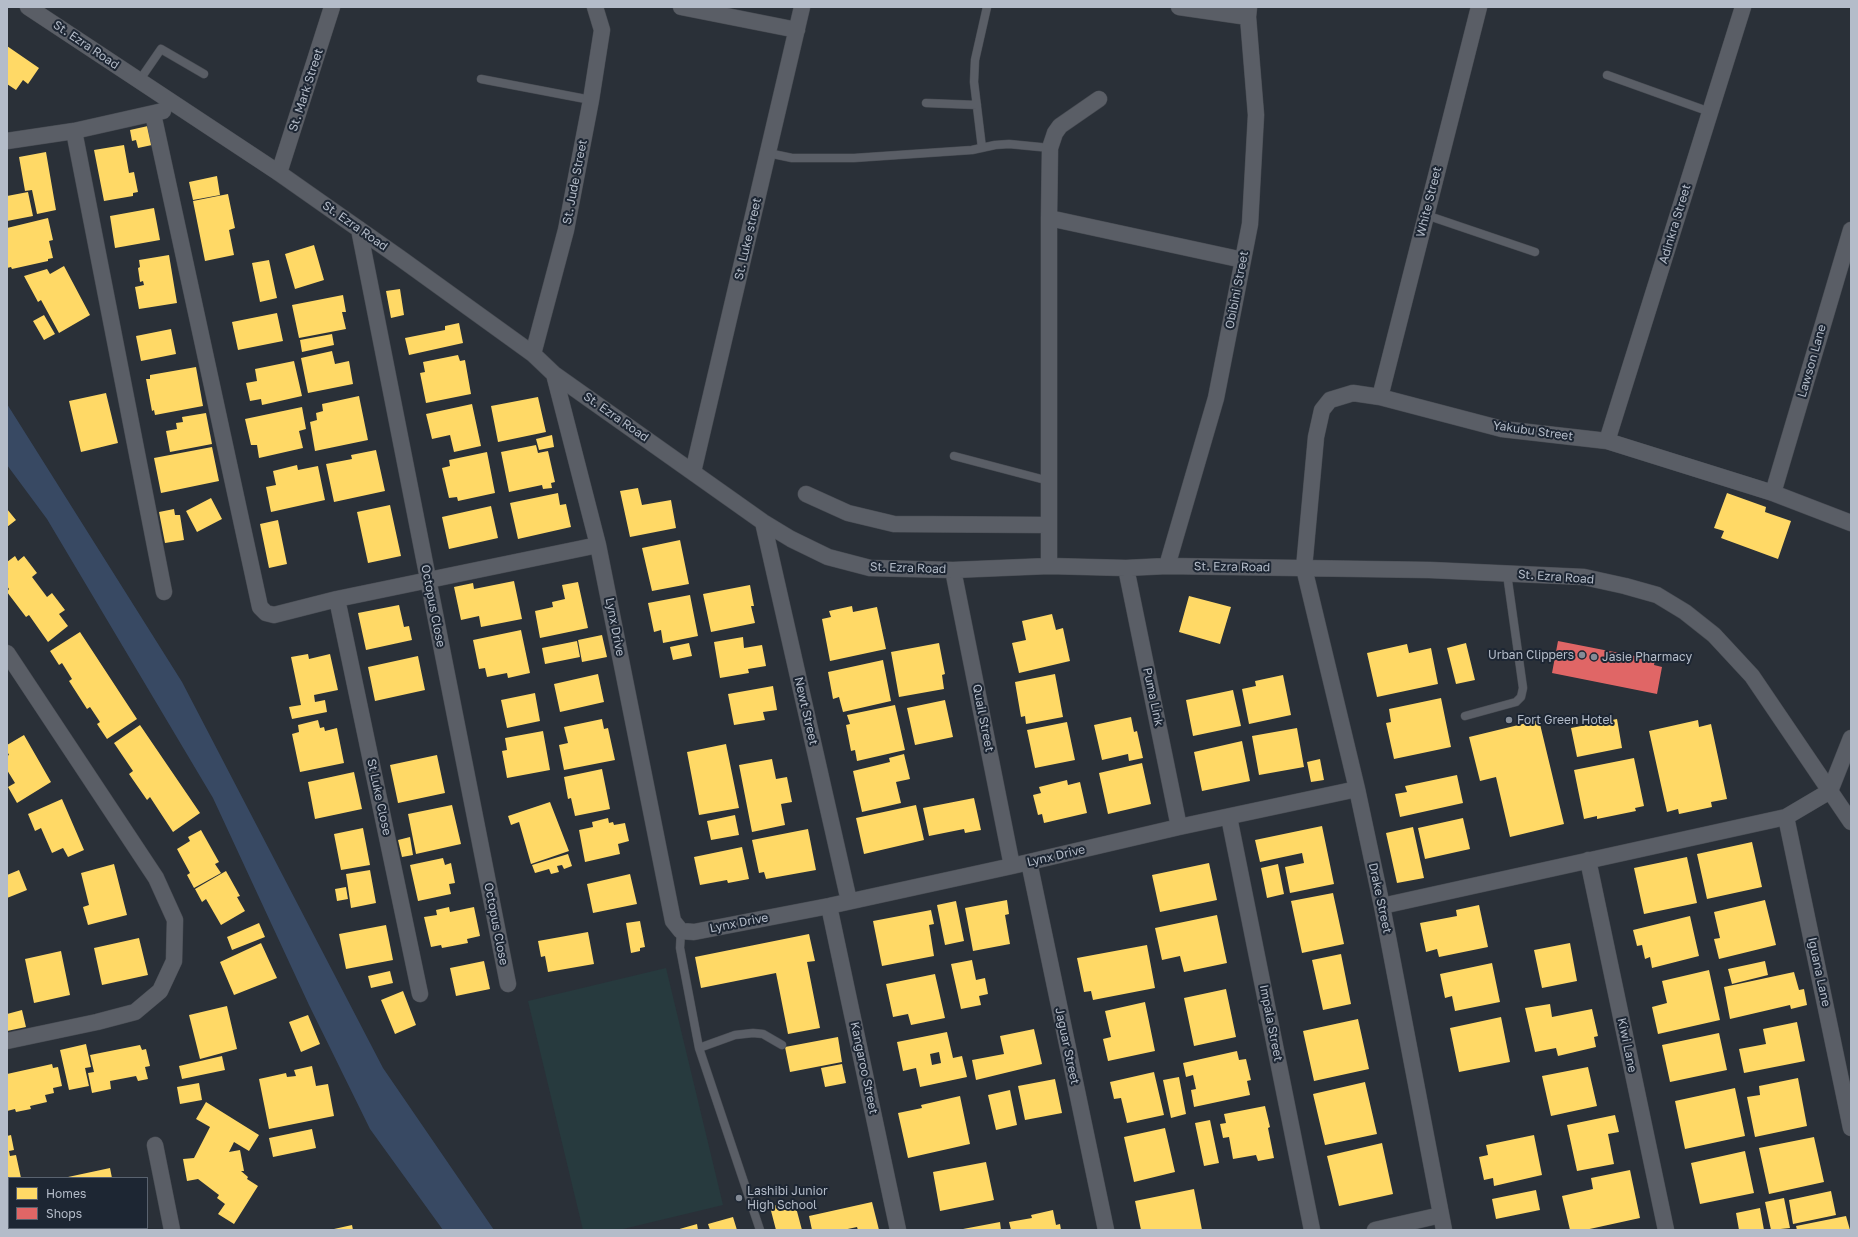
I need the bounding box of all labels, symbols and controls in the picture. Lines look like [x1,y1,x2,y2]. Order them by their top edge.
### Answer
street label: St. Ezra Road [50,18,122,72]
street label: St. Mark Street [286,47,326,133]
street label: St. Jude Street [560,138,590,226]
street label: White Street [1413,165,1445,239]
street label: Adinkra Street [1656,182,1694,266]
street label: St. Luke street [732,196,764,282]
street label: St. Ezra Road [320,198,390,254]
street label: Obibini Street [1222,250,1252,330]
street label: Lawson Lane [1795,323,1829,399]
street label: St. Ezra Road [581,389,651,445]
street label: Yakubu Street [1492,418,1574,444]
street label: St. Ezra Road [870,559,946,577]
street label: St. Ezra Road [1194,559,1270,575]
street label: Octopus Close [418,563,448,649]
street label: St. Ezra Road [1517,567,1595,587]
street label: Lynx Drive [602,597,628,657]
place label: Urban Clippers [1488,648,1574,662]
marker: Urban Clippers [1577,650,1587,660]
place label: Jasie Pharmacy [1602,650,1692,664]
marker: Jasie Pharmacy [1589,652,1599,662]
street label: Puma Link [1140,666,1166,728]
street label: Newt Street [791,676,821,746]
street label: Quail Street [969,683,997,753]
place label: Fort Green Hotel [1517,713,1613,727]
marker: Fort Green Hotel [1504,715,1514,725]
street label: St Luke Close [364,757,394,837]
street label: Lynx Drive [1025,842,1087,870]
street label: Drake Street [1365,861,1395,935]
street label: Octopus Close [481,881,511,967]
street label: Lynx Drive [709,910,769,936]
street label: Iguana Lane [1805,936,1833,1008]
street label: Impala Street [1257,983,1285,1063]
street label: Jaguar Street [1052,1006,1082,1086]
street label: Kiwi Lane [1614,1016,1640,1074]
street label: Kangaroo Street [847,1021,881,1115]
legend [8,1177,148,1229]
place label: Lashibi Junior High School [747,1184,828,1212]
text: Homes [46,1186,86,1201]
marker: Lashibi Junior High School [734,1193,744,1203]
text: Shops [46,1206,82,1221]

